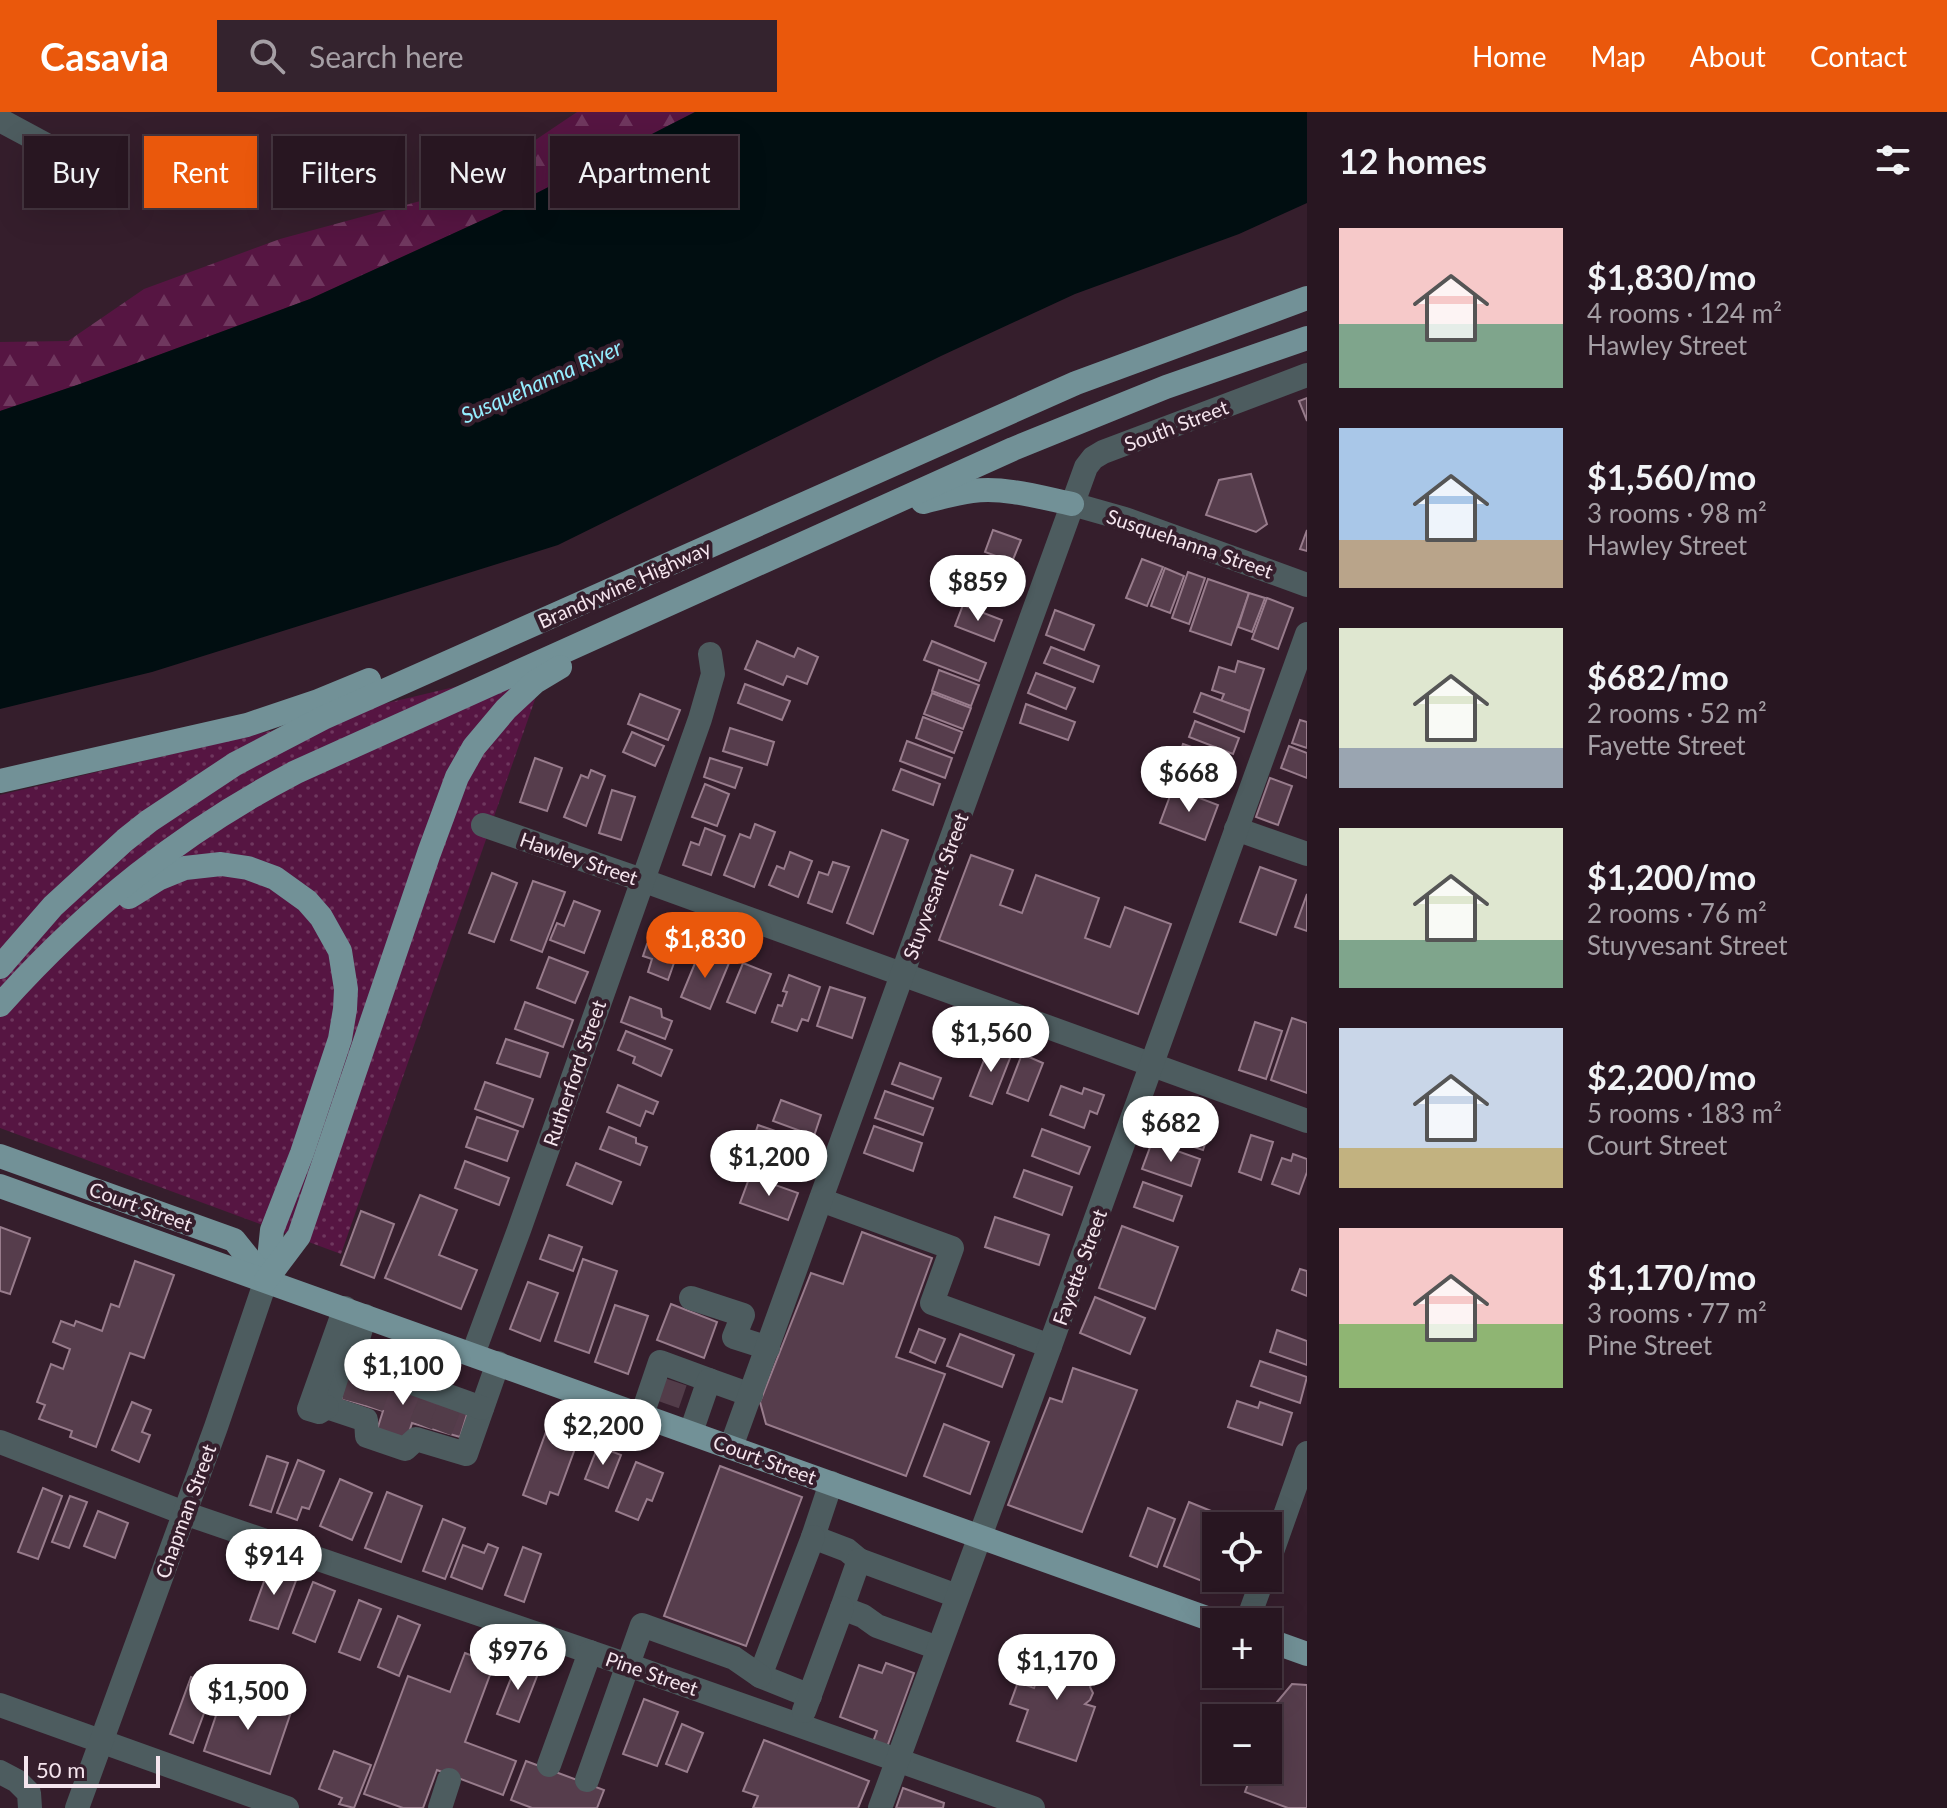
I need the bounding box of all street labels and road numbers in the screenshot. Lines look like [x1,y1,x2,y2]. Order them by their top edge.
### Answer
street label: South Street [1121,394,1231,456]
street label: Susquehanna Street [1104,503,1276,583]
street label: Brandywine Highway [534,535,715,633]
street label: Stuyvesant Street [897,809,973,963]
street label: Hawley Street [517,827,641,889]
street label: Rutherford Street [538,997,610,1149]
street label: Court Street [86,1176,196,1236]
street label: Fayette Street [1047,1206,1111,1328]
street label: Court Street [710,1429,820,1489]
street label: Chapman Street [150,1441,220,1581]
street label: Pine Street [603,1646,701,1700]

